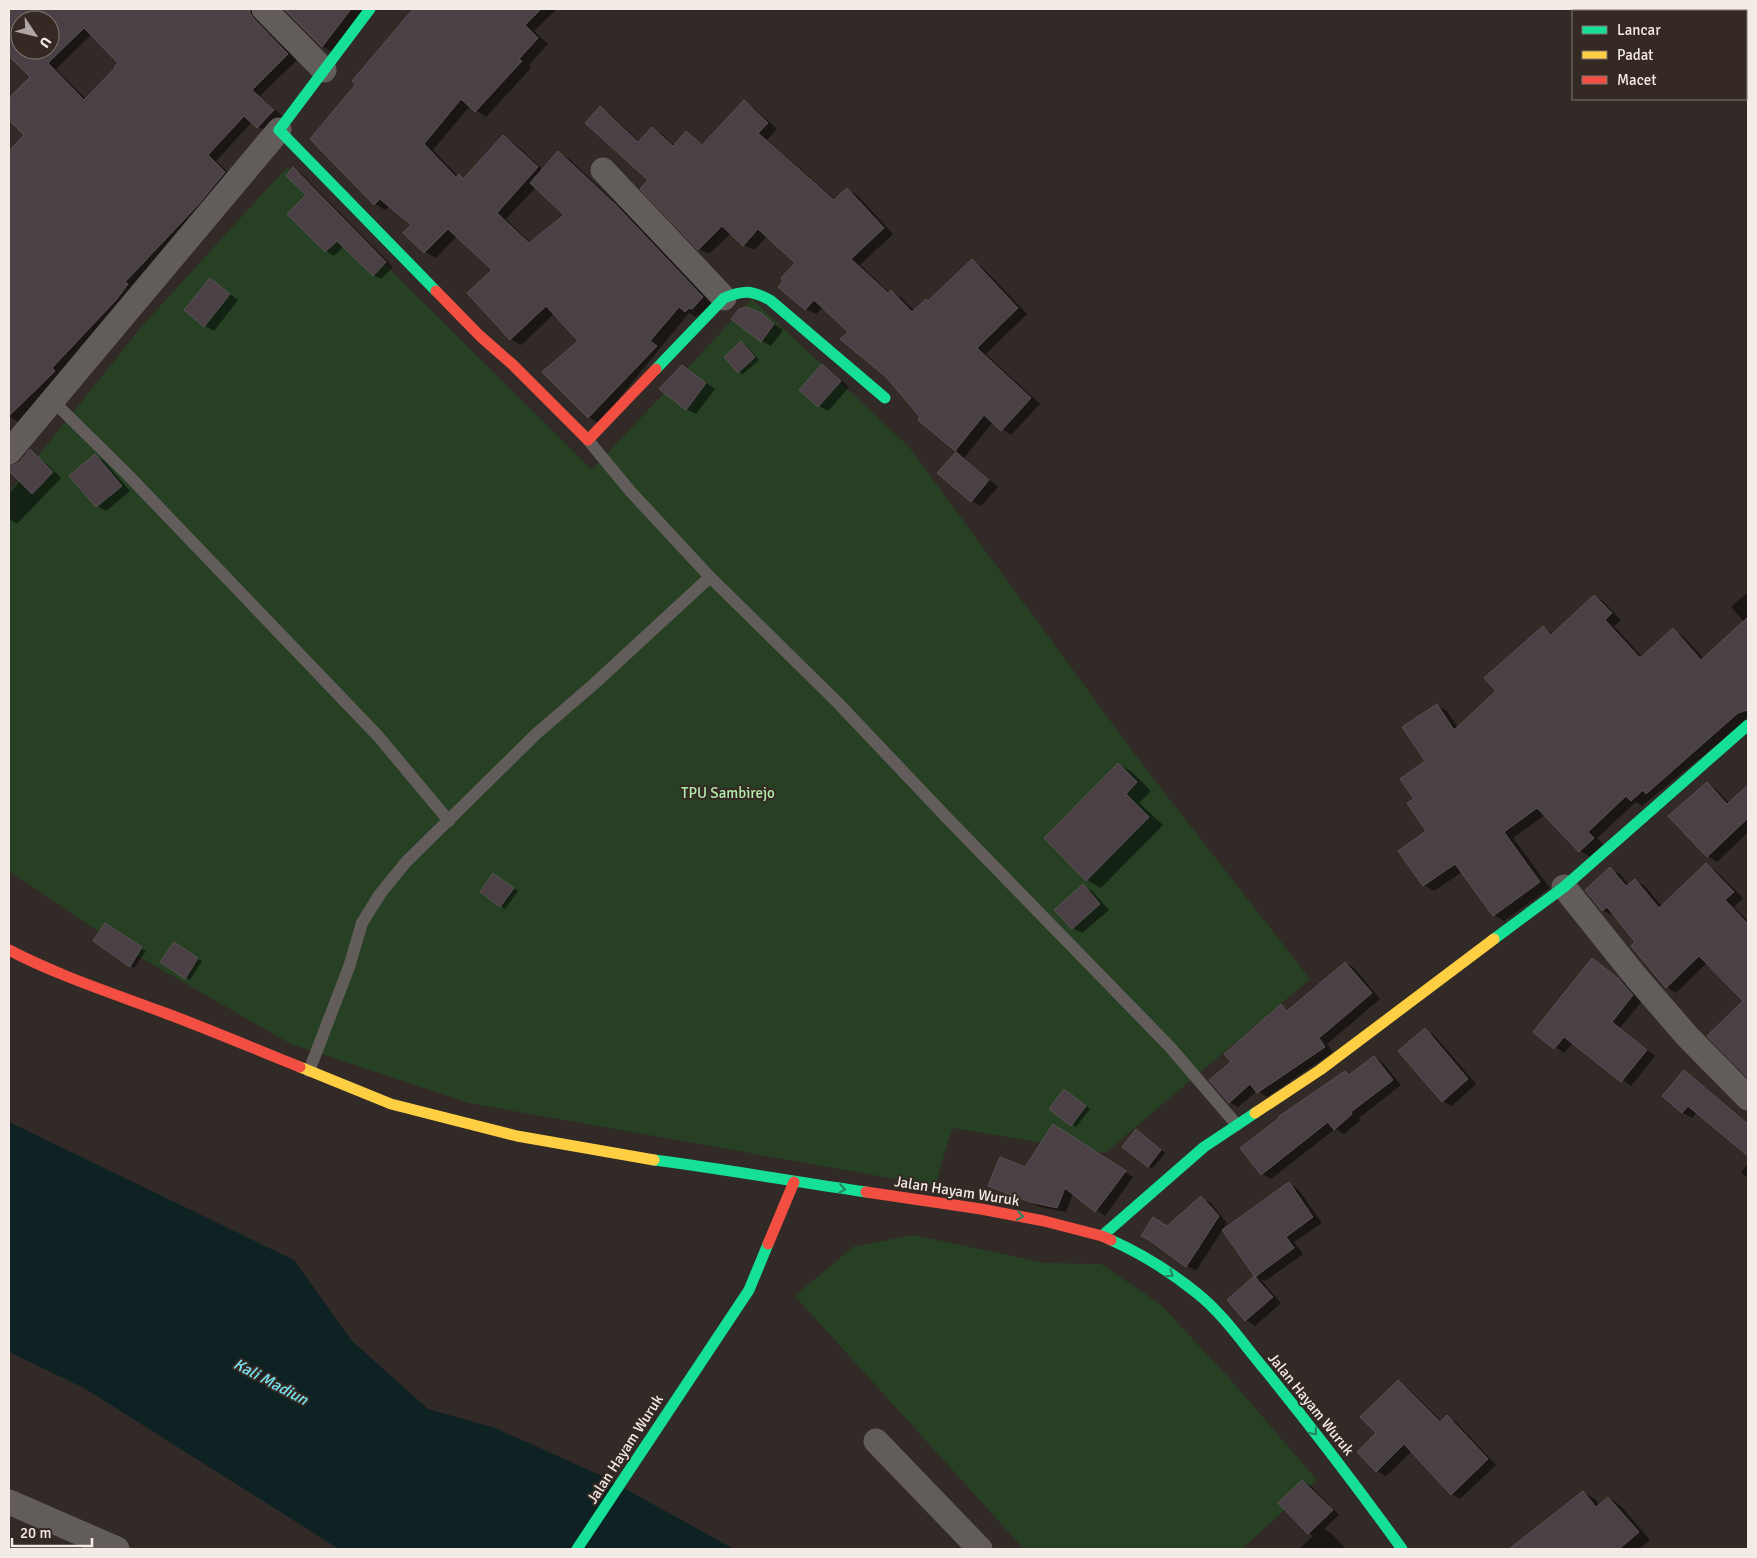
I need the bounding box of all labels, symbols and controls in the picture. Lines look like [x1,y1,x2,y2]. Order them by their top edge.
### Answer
north arrow [10,10,60,60]
legend [1572,10,1747,100]
text: Lancar [1617,21,1661,39]
text: U [36,33,55,51]
text: Padat [1617,46,1653,64]
text: Macet [1617,71,1656,89]
park label: TPU Sambirejo [681,784,775,802]
street label: Jalan Hayam Wuruk [893,1172,1021,1210]
one-way arrow [838,1183,846,1194]
one-way arrow [1015,1211,1024,1221]
one-way arrow [1164,1268,1174,1277]
street label: Jalan Hayam Wuruk [1264,1349,1358,1459]
water label: Kali Madiun [230,1354,312,1410]
street label: Jalan Hayam Wuruk [583,1391,667,1507]
one-way arrow [1309,1426,1318,1435]
scale bar [12,1516,92,1548]
text: 20 m [20,1524,51,1542]

